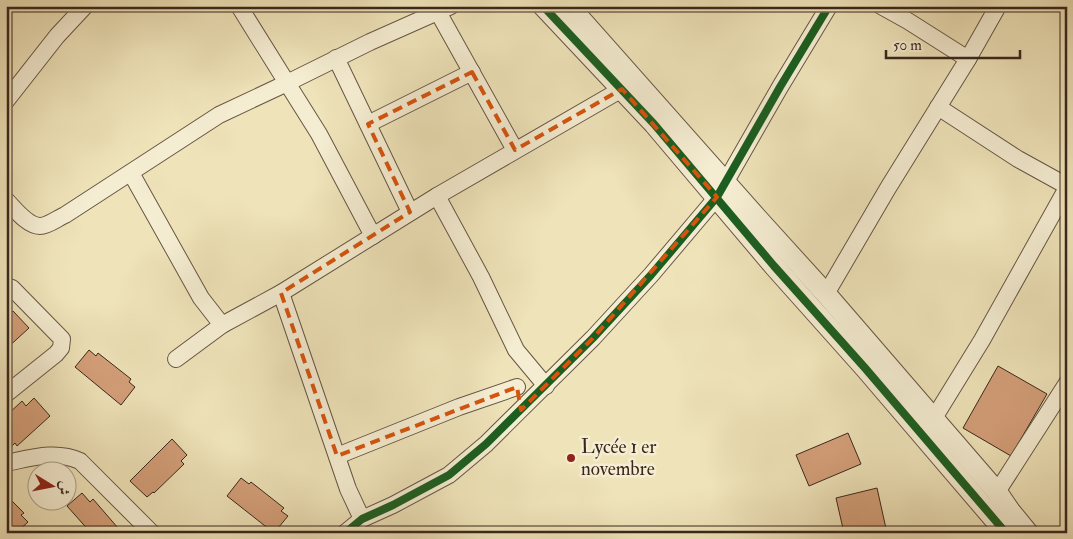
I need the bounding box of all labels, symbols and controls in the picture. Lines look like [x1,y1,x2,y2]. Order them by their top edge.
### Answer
scale bar [886,28,1019,60]
text: 50 m [893,36,922,55]
place label: Lycée 1 er novembre [581,435,656,481]
marker: Lycée 1 er novembre [565,452,577,464]
north arrow [28,462,78,512]
text: ش [55,480,74,497]

